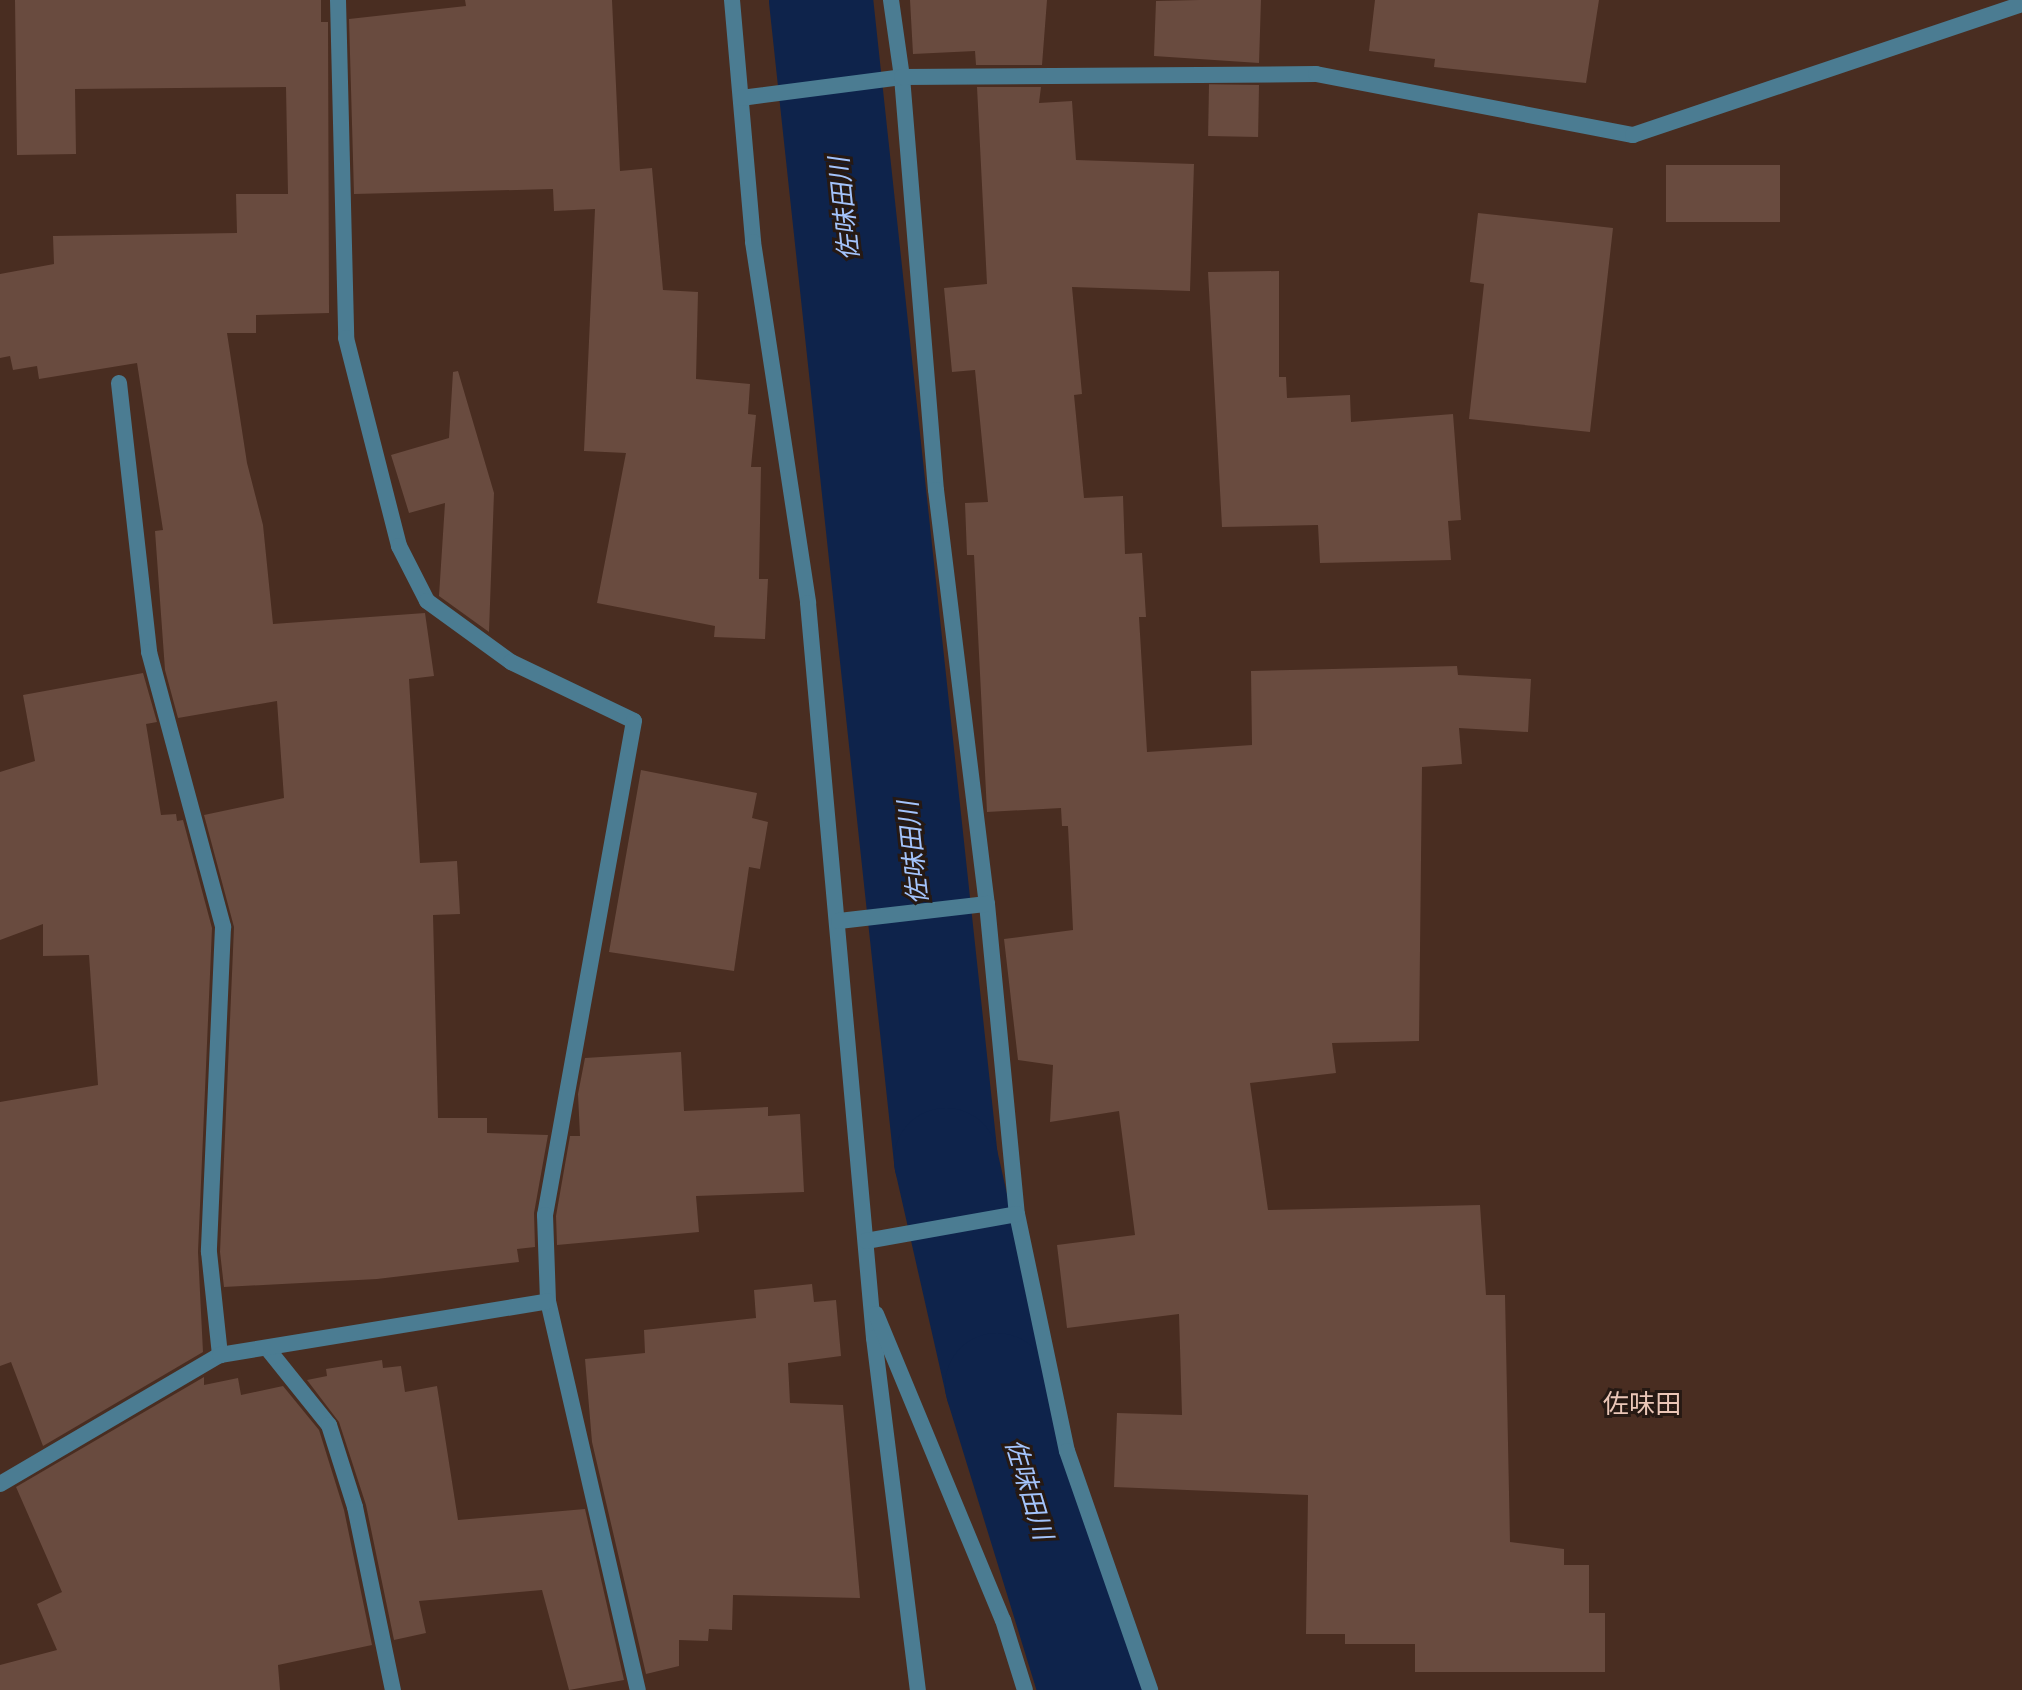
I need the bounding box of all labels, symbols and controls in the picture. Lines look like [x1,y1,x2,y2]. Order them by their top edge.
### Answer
water label: 佐味田川 [823,156,865,262]
water label: 佐味田川 [892,800,934,906]
district label: 佐味田 [1603,1388,1681,1420]
water label: 佐味田川 [999,1435,1059,1543]

